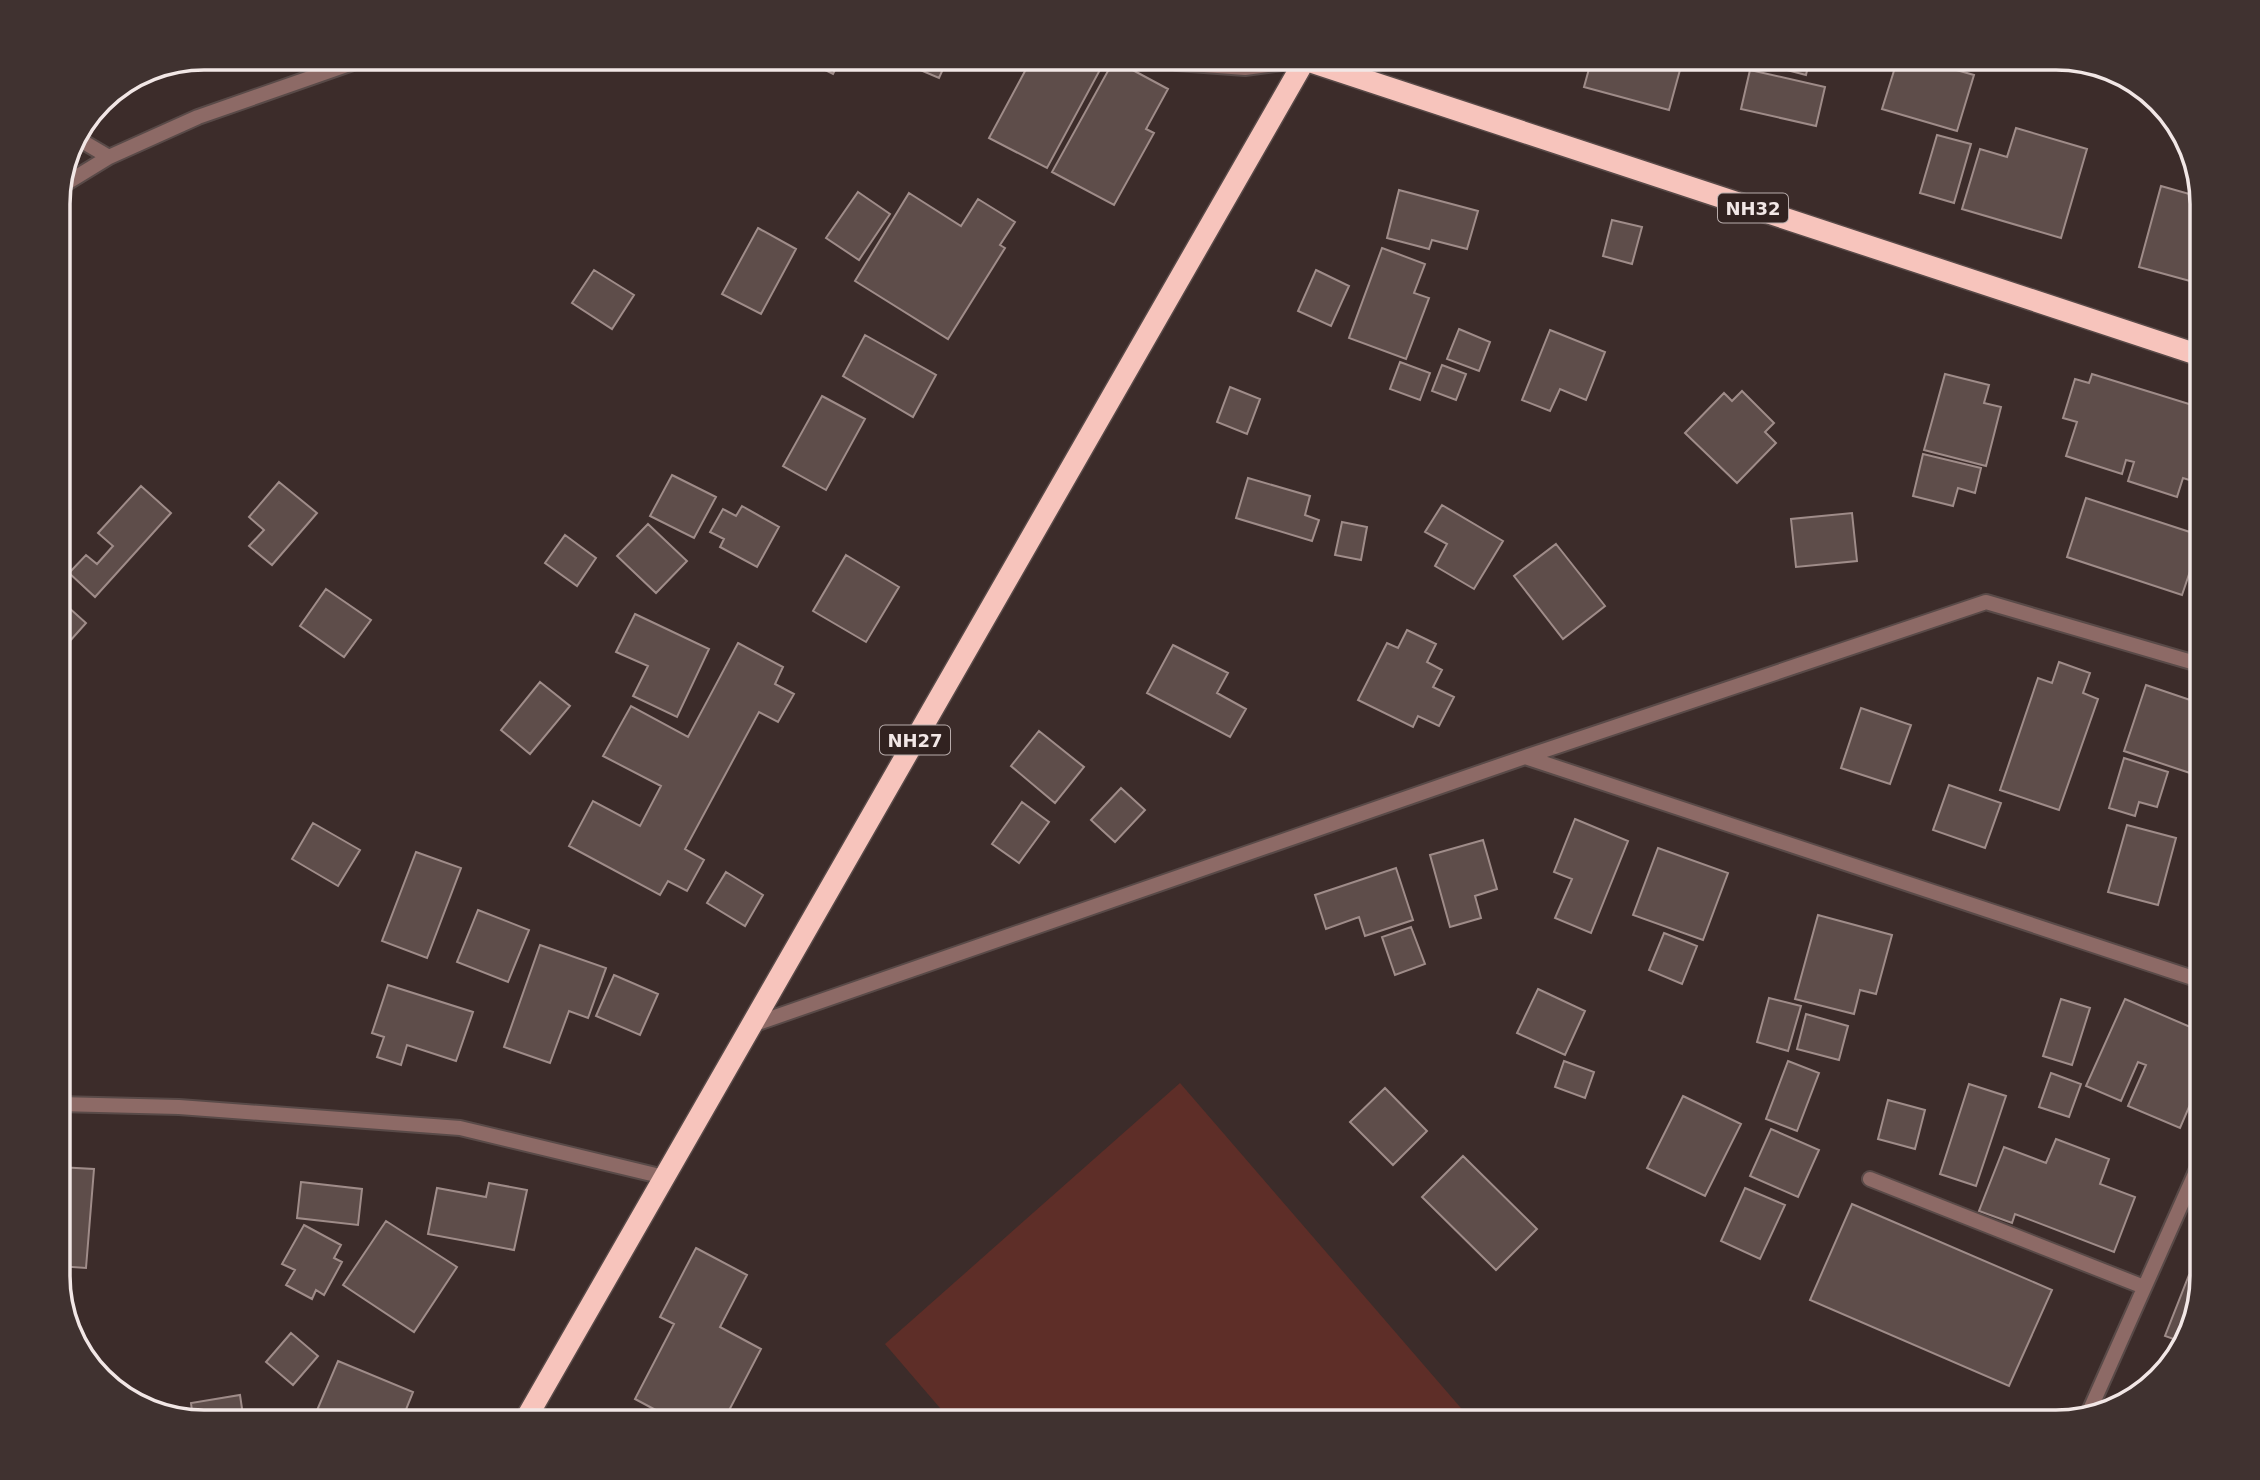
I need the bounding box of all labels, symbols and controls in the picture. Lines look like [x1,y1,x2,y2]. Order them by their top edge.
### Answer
road number: NH32 [1718,194,1788,223]
road number: NH27 [880,726,950,754]

